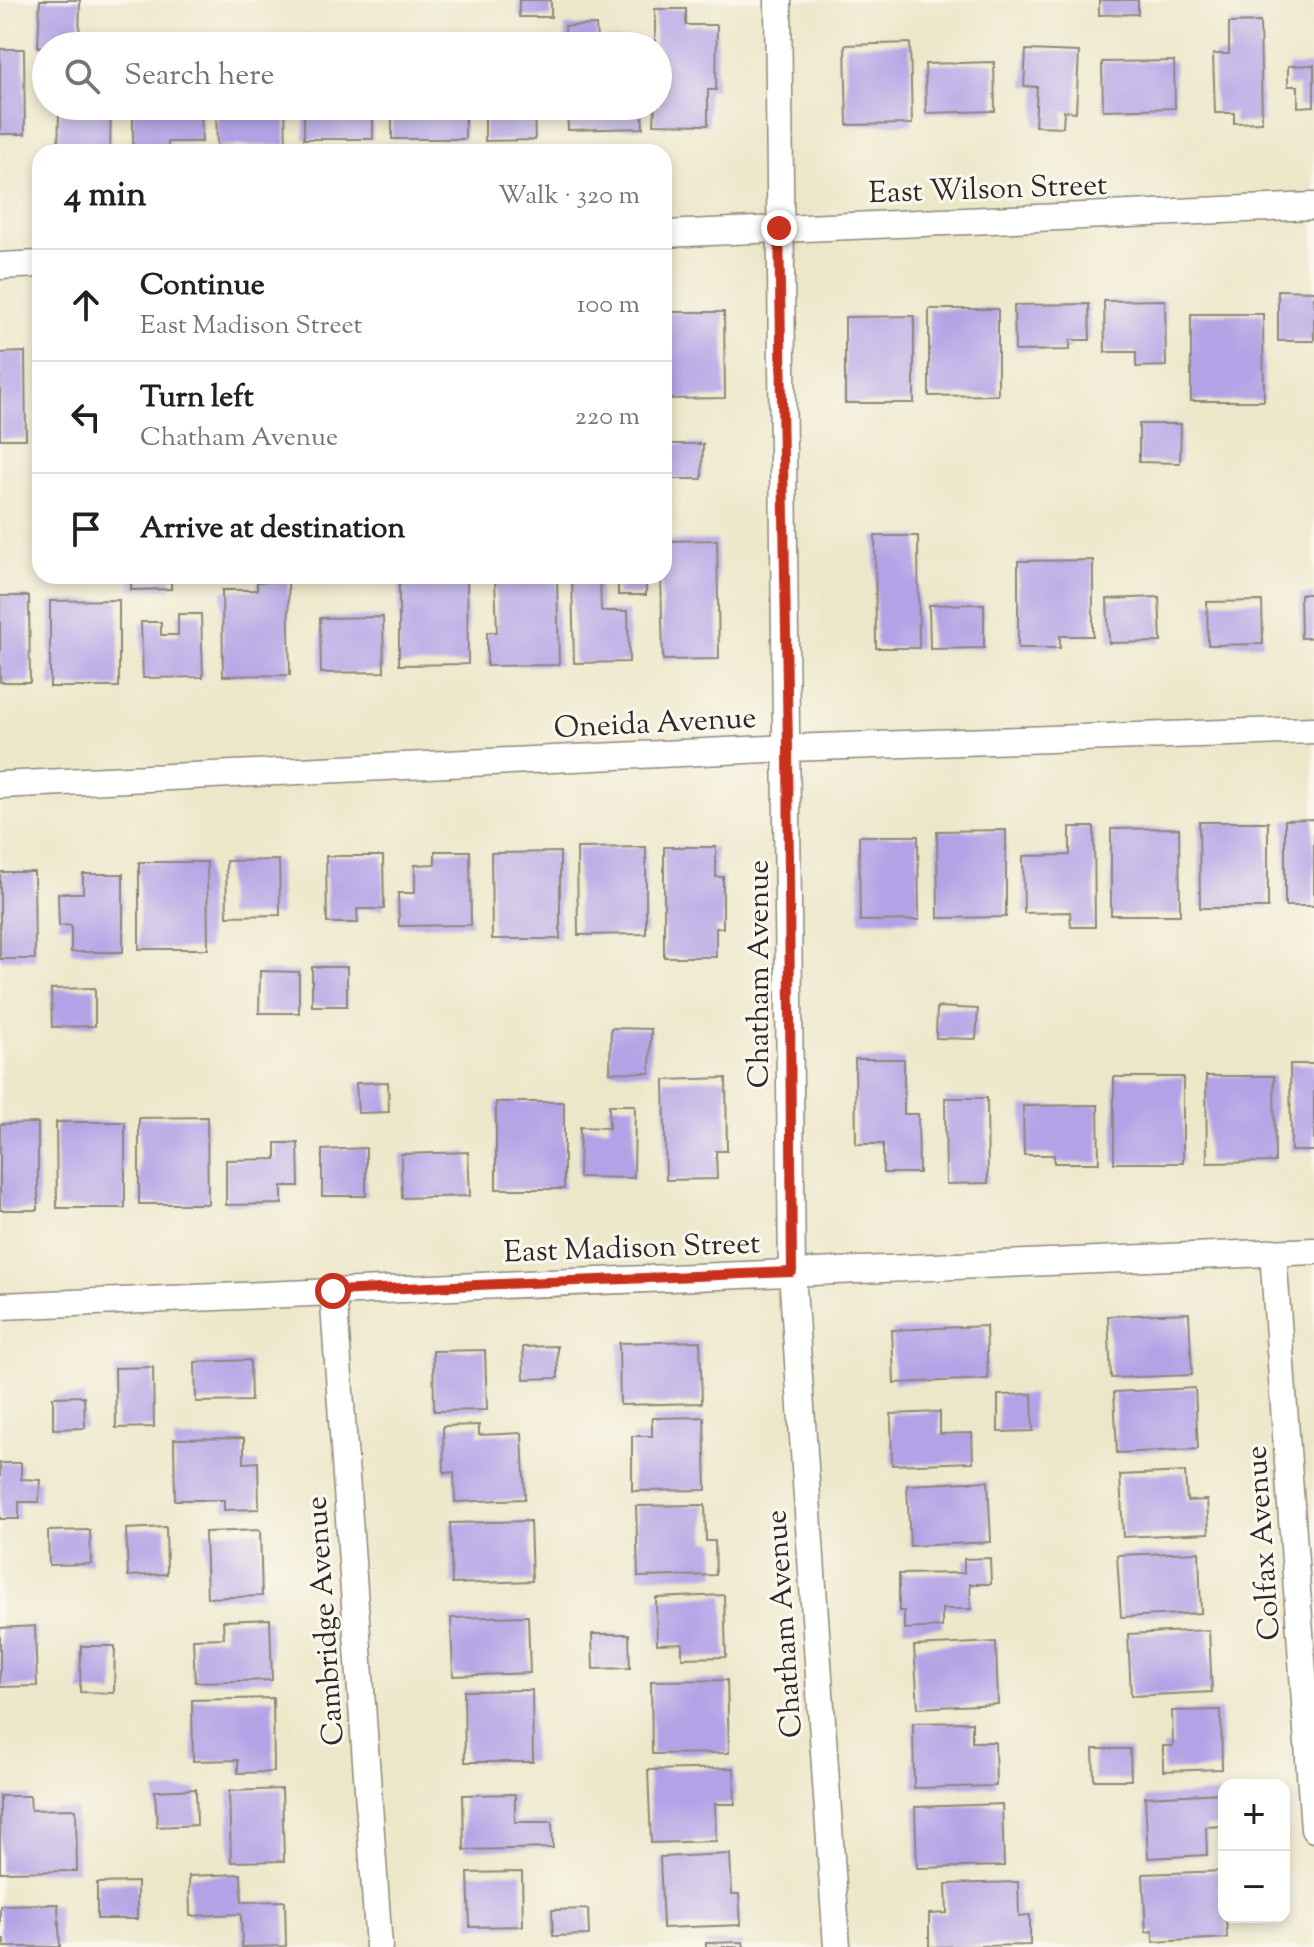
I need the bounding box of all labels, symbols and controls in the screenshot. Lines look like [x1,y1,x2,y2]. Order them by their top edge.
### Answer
search box [32,32,672,120]
icon: search [60,54,104,98]
text: Search here [124,55,274,98]
street label: East Wilson Street [868,165,1108,216]
text: 4 min [64,172,146,221]
text: Walk · 320 m [498,178,640,215]
route end [761,210,797,246]
text: Continue [140,265,265,308]
icon: ahead [64,283,108,327]
text: 100 m [577,287,640,324]
text: East Madison Street [140,308,362,345]
text: Turn left [140,377,254,420]
icon: left [64,395,108,439]
text: 220 m [575,399,640,436]
text: Chatham Avenue [140,420,338,457]
icon: arrive [64,507,108,551]
text: Arrive at destination [140,508,405,551]
street label: Oneida Avenue [553,698,758,751]
street label: Chatham Avenue [739,860,782,1088]
street label: East Madison Street [503,1224,761,1275]
route start [315,1273,351,1309]
street label: Colfax Avenue [1236,1444,1293,1642]
street label: Cambridge Avenue [296,1495,357,1747]
street label: Chatham Avenue [756,1508,815,1739]
map controls [1218,1779,1290,1923]
button: + [1218,1779,1290,1851]
button: − [1218,1851,1290,1923]

